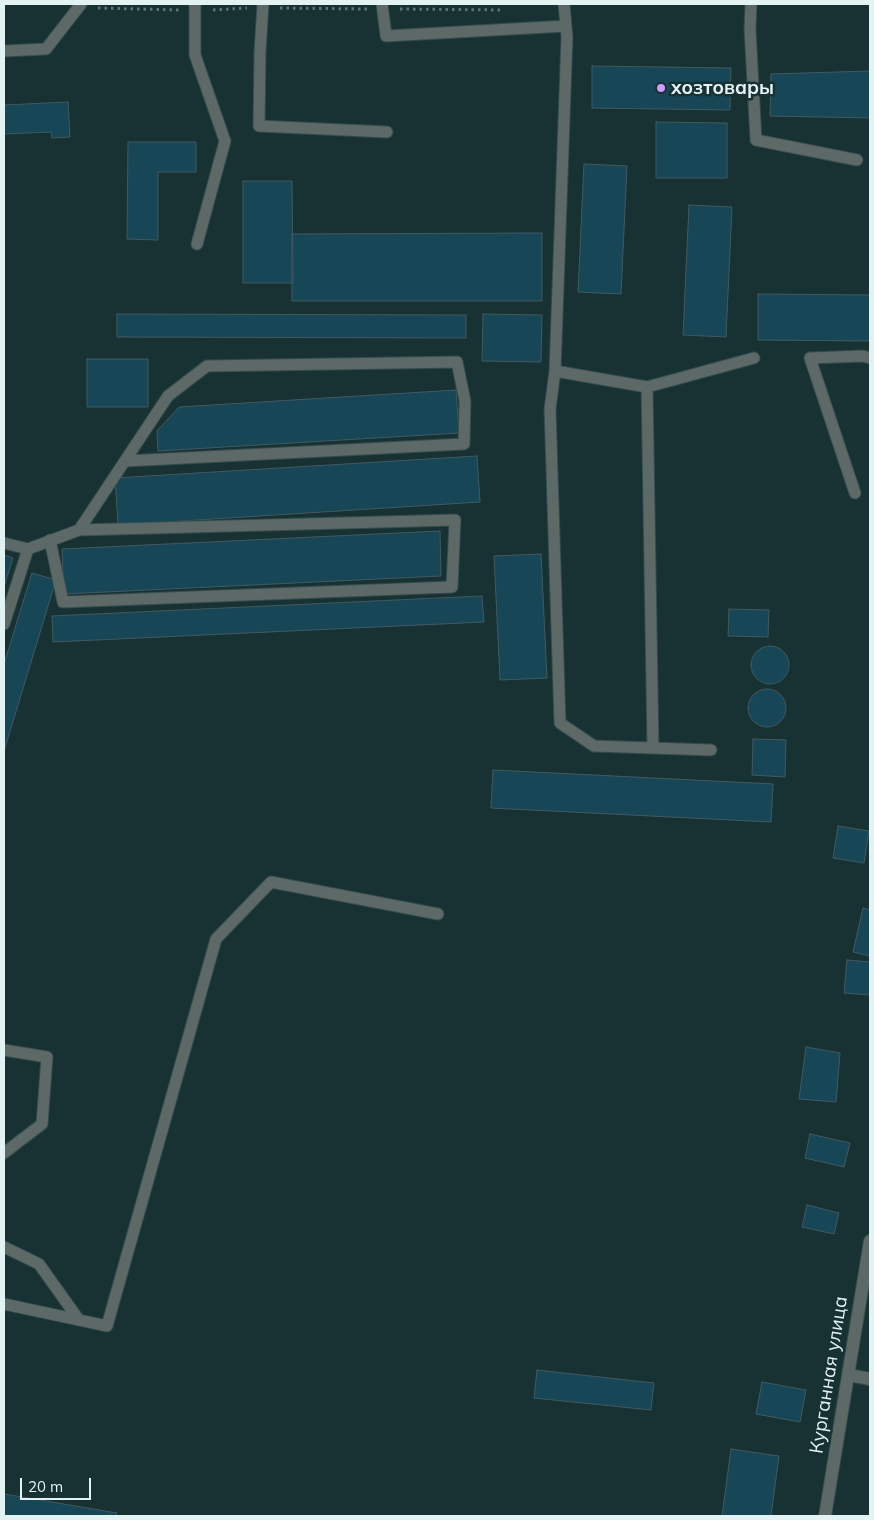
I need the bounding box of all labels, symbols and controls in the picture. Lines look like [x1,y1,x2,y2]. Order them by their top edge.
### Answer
place label: хозтовары [671,77,774,99]
marker: хозтовары [655,82,667,94]
street label: Курганная улица [805,1295,853,1455]
scale bar [22,1468,94,1500]
text: 20 m [28,1477,63,1496]

